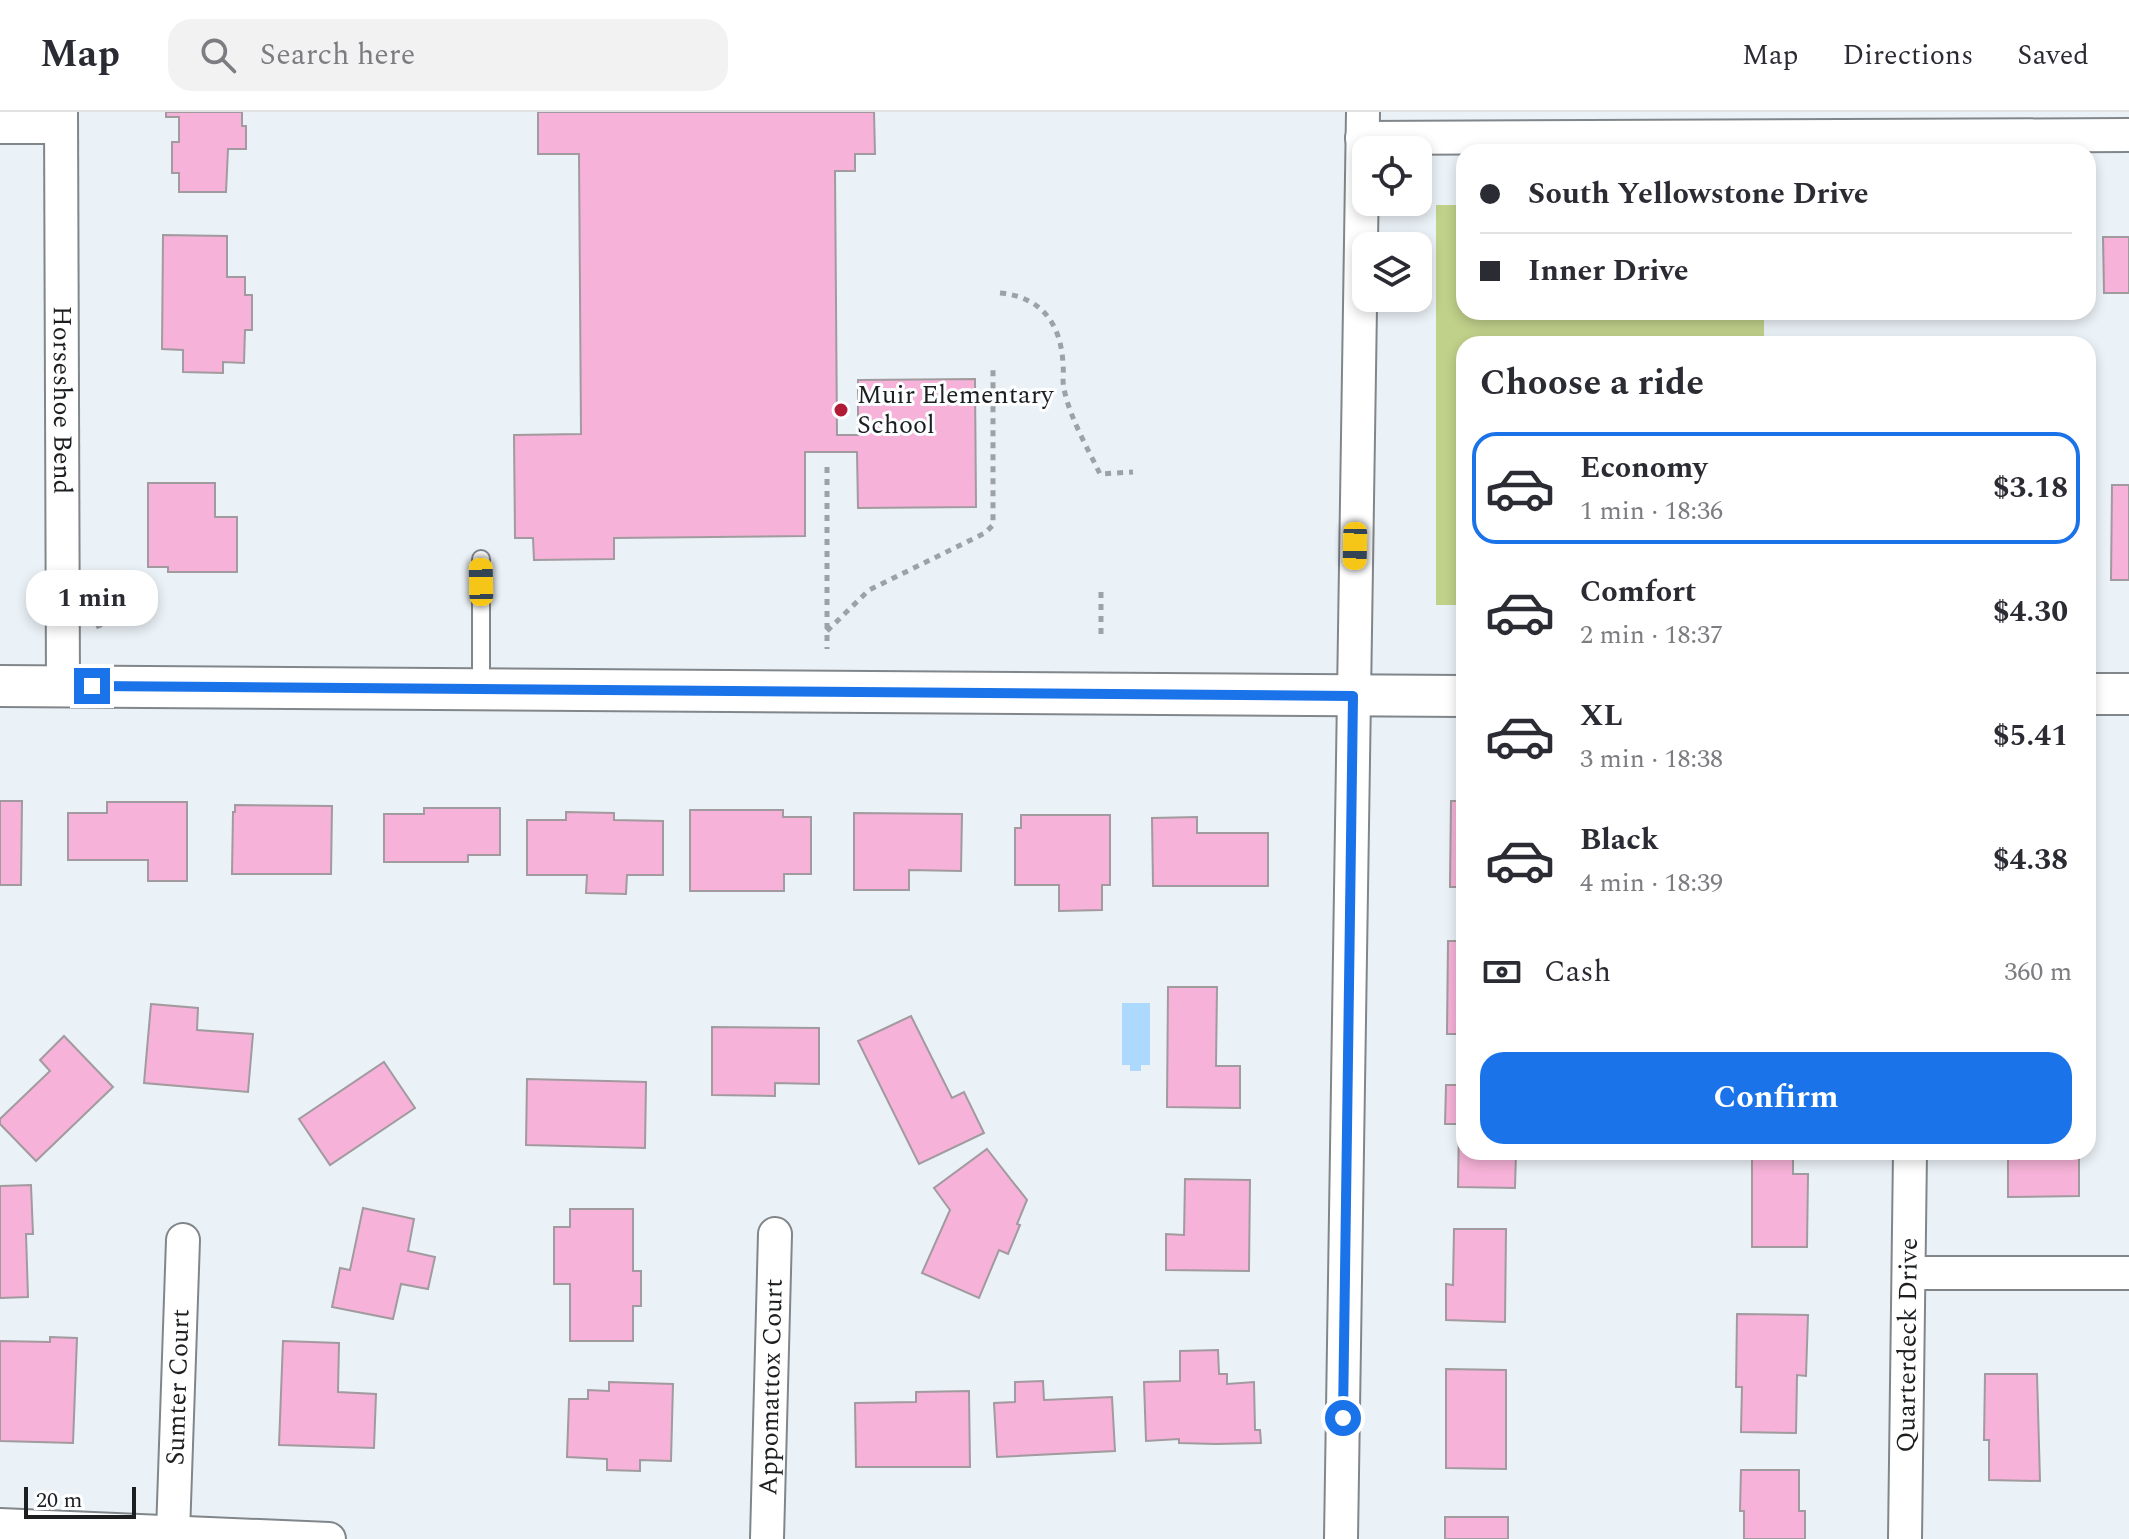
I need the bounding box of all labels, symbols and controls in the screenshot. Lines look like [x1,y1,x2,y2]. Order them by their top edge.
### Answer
search box [168,19,728,91]
text: Map [40,26,120,84]
text: Search here [260,32,415,78]
icon: search [196,33,240,77]
text: Map [1742,34,1799,77]
text: Directions [1843,34,1973,77]
text: Saved [2017,34,2089,77]
map controls [1352,136,1432,312]
button: locate [1352,136,1432,216]
text: South Yellowstone Drive [1528,171,1869,217]
button: layers [1352,232,1432,312]
text: Inner Drive [1528,248,1689,294]
street label: Horseshoe Bend [42,306,82,494]
text: Choose a ride [1480,356,1704,411]
place label: Muir Elementary School [857,375,1055,445]
marker: Muir Elementary School [832,401,850,419]
text: Economy [1580,445,1707,491]
icon: car [1484,452,1556,524]
text: $3.18 [1993,465,2068,511]
text: 1 min · 18:36 [1580,491,1723,531]
car [1343,522,1367,570]
car [469,558,493,606]
text: Comfort [1580,569,1696,615]
callout: 1 min [26,570,158,626]
icon: car [1484,576,1556,648]
text: 1 min [57,578,127,618]
text: $4.30 [1993,589,2068,635]
text: 2 min · 18:37 [1580,615,1723,655]
route end [74,668,110,704]
text: XL [1580,693,1623,739]
icon: car [1484,700,1556,772]
text: $5.41 [1993,713,2068,759]
text: 3 min · 18:38 [1580,739,1723,779]
text: Black [1580,817,1659,863]
icon: car [1484,824,1556,896]
text: $4.38 [1993,837,2068,883]
text: 4 min · 18:39 [1580,863,1723,903]
text: Cash [1544,949,1611,995]
icon: cash [1480,950,1524,994]
text: 360 m [2004,952,2072,992]
button: Confirm [1480,1052,2072,1144]
street label: Quarterdeck Drive [1886,1237,1929,1453]
street label: Appomattox Court [748,1278,794,1496]
street label: Sumter Court [155,1308,201,1466]
route start [1325,1400,1361,1436]
scale bar [24,1483,136,1519]
text: 20 m [36,1484,82,1517]

